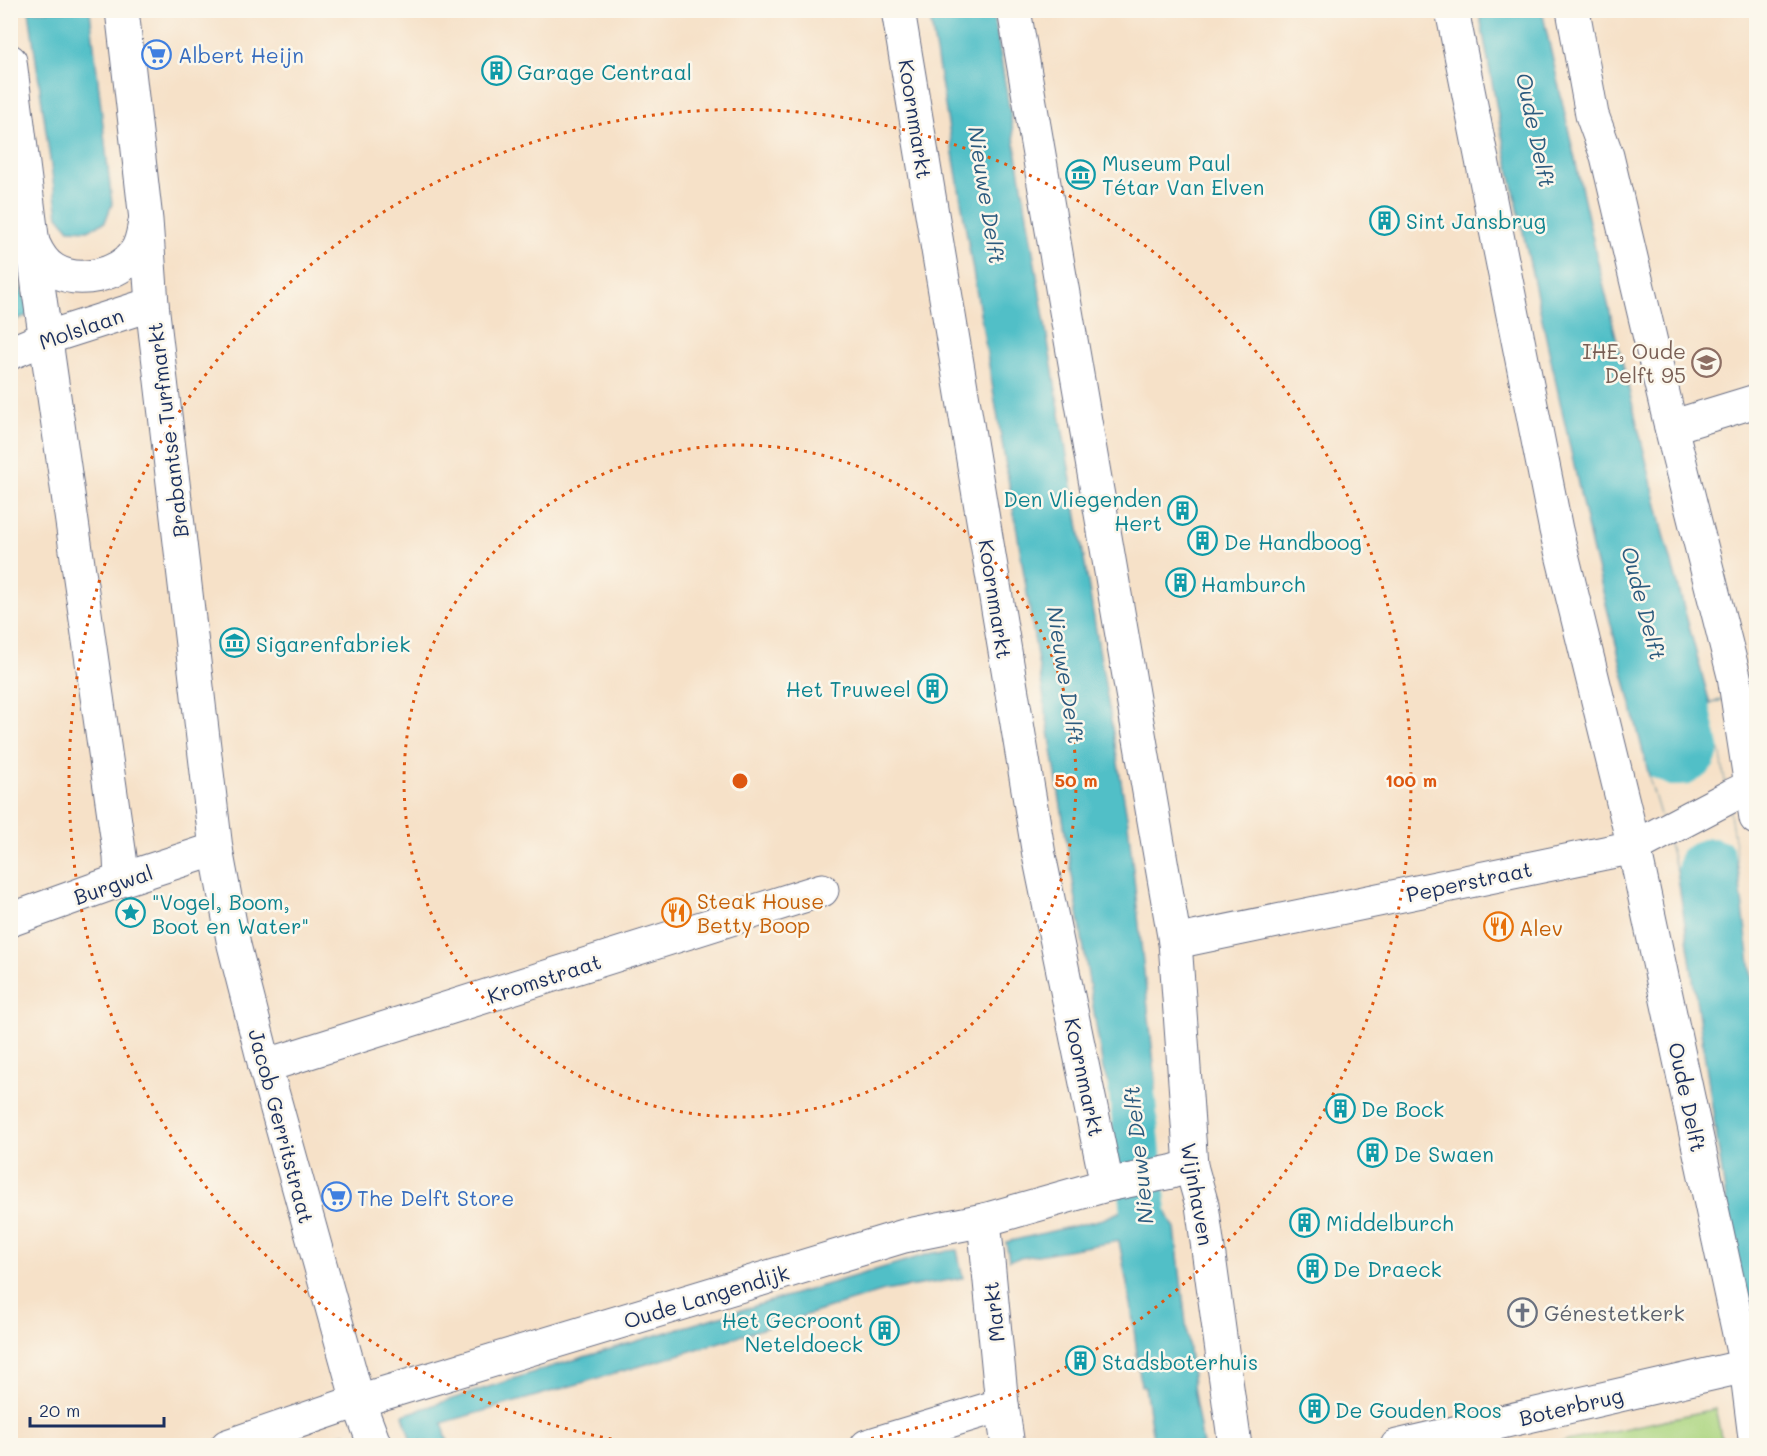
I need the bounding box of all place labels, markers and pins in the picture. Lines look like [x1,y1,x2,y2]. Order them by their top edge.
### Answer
supermarket icon: Albert Heijn [141,38,173,70]
place label: Albert Heijn [178,41,304,68]
building icon: Garage Centraal [480,55,512,87]
place label: Garage Centraal [517,58,692,85]
place label: Museum Paul Tétar Van Elven [1102,149,1264,200]
museum icon: Museum Paul Tétar Van Elven [1065,158,1097,190]
building icon: Sint Jansbrug [1369,204,1401,236]
place label: Sint Jansbrug [1406,207,1546,234]
place label: IHE, Oude Delft 95 [1582,337,1686,388]
school or university icon: IHE, Oude Delft 95 [1691,346,1723,378]
place label: Den Vliegenden Hert [1003,485,1162,536]
building icon: Den Vliegenden Hert [1167,494,1199,526]
building icon: De Handboog [1187,525,1219,557]
place label: De Handboog [1224,528,1362,555]
building icon: Hamburch [1164,567,1196,599]
place label: Hamburch [1201,570,1305,597]
museum icon: Sigarenfabriek [219,627,251,659]
place label: Sigarenfabriek [256,630,410,657]
building icon: Het Truweel [916,672,948,704]
place label: Het Truweel [786,675,911,702]
centre of rings [730,771,750,791]
place label: Steak House Betty Boop [697,887,824,938]
place label: "Vogel, Boom, Boot en Water" [152,888,309,939]
restaurant icon: Steak House Betty Boop [660,896,692,928]
place icon: "Vogel, Boom, Boot en Water" [115,897,147,929]
restaurant icon: Alev [1482,911,1514,943]
place label: Alev [1519,914,1563,941]
building icon: De Bock [1324,1092,1356,1124]
place label: De Bock [1361,1095,1444,1122]
building icon: De Swaen [1357,1137,1389,1169]
place label: De Swaen [1394,1140,1494,1167]
supermarket icon: The Delft Store [320,1181,352,1213]
place label: The Delft Store [357,1184,514,1211]
building icon: Middelburch [1289,1206,1321,1238]
place label: Middelburch [1326,1209,1454,1236]
building icon: De Draeck [1296,1252,1328,1284]
place label: De Draeck [1333,1255,1442,1282]
church icon: Génestetkerk [1507,1296,1539,1328]
place label: Génestetkerk [1544,1299,1685,1326]
place label: Het Gecroont Neteldoeck [722,1306,863,1357]
building icon: Het Gecroont Neteldoeck [868,1315,900,1347]
building icon: Stadsboterhuis [1065,1345,1097,1377]
place label: Stadsboterhuis [1102,1348,1258,1375]
building icon: De Gouden Roos [1298,1393,1330,1425]
place label: De Gouden Roos [1335,1396,1502,1423]

